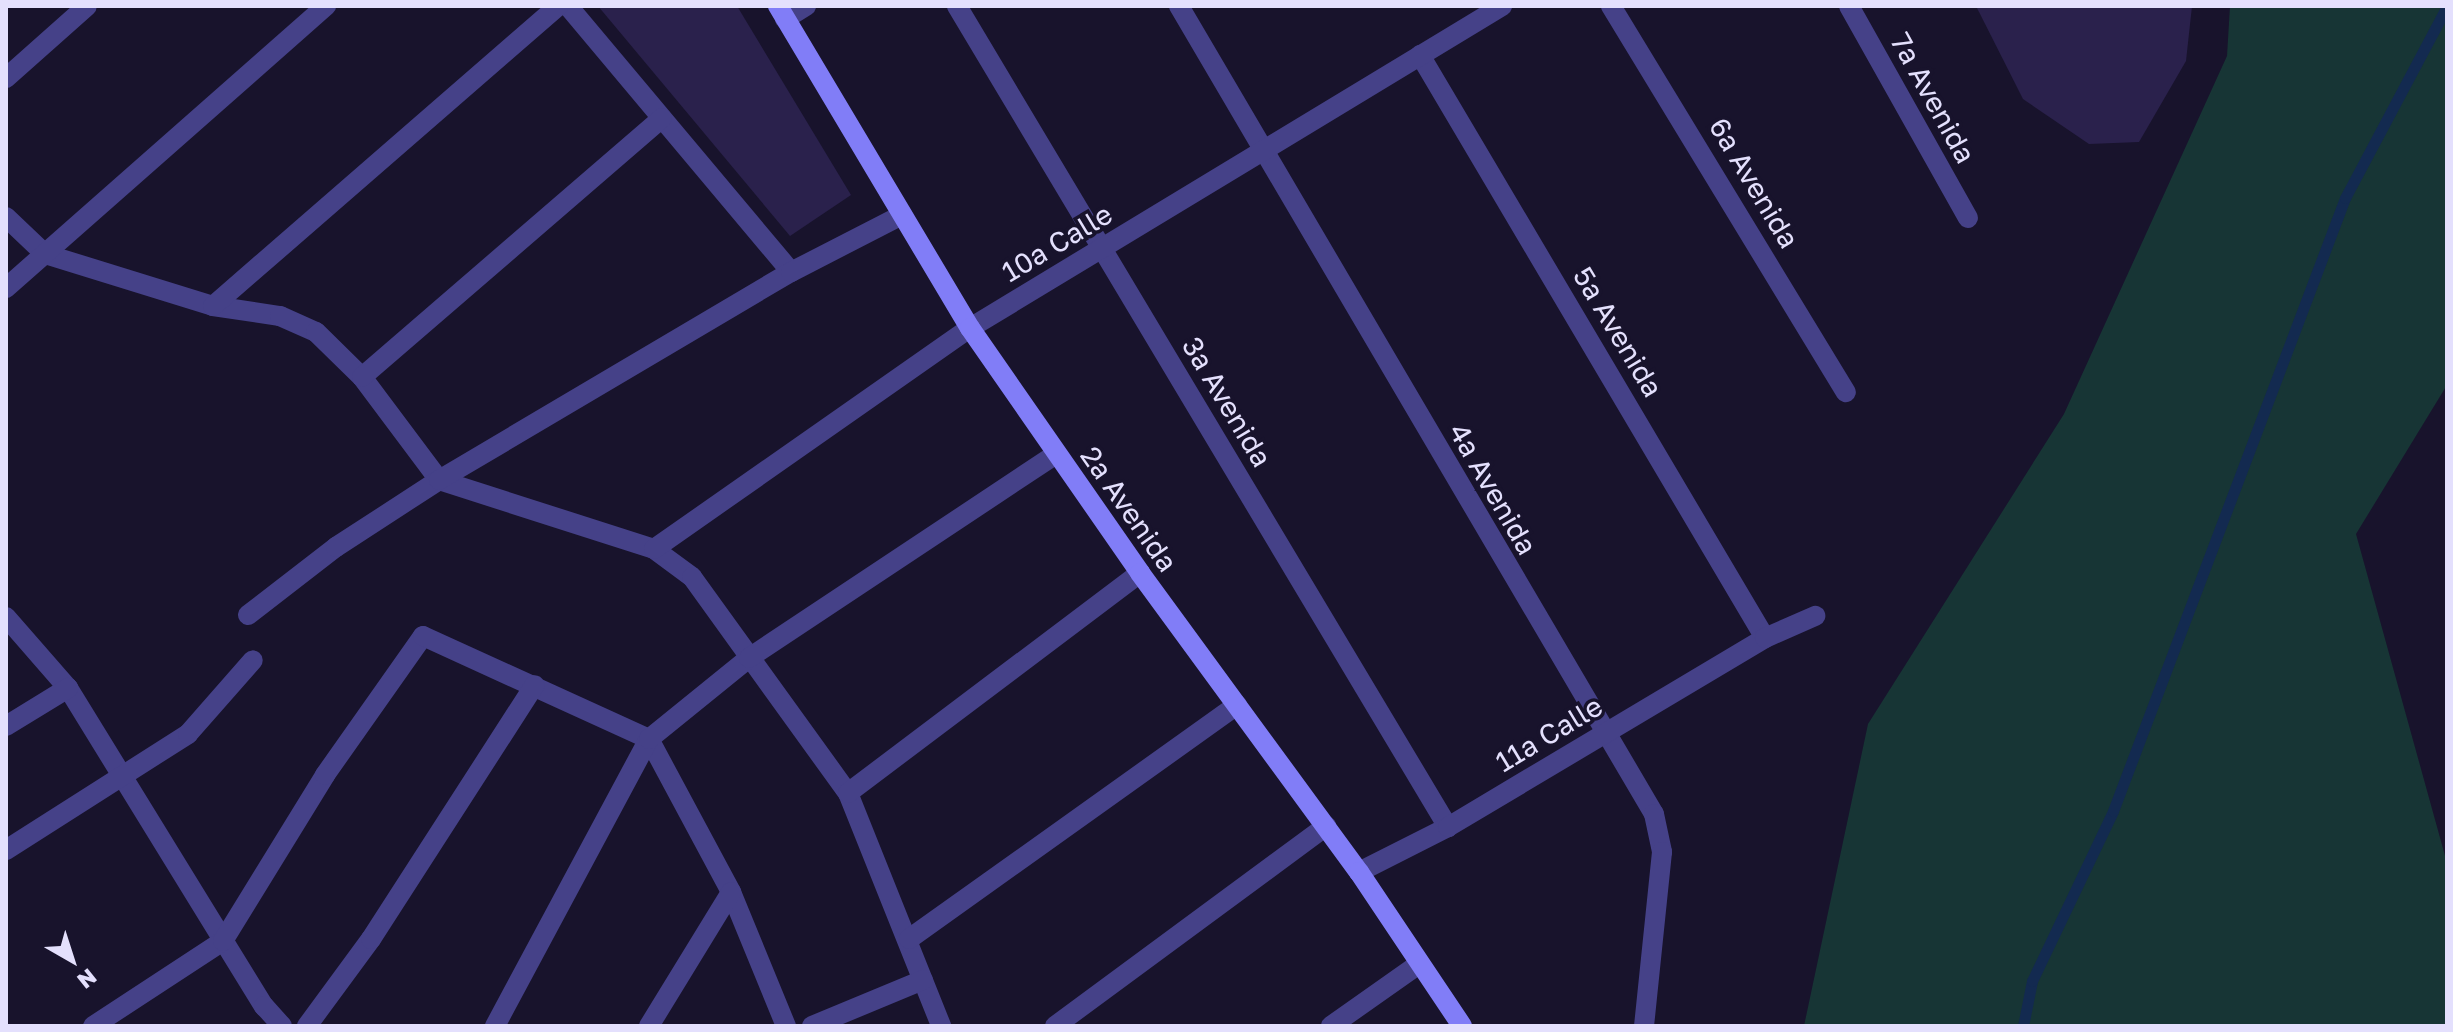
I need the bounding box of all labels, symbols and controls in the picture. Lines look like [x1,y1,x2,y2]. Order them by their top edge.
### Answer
street label: 7a Avenida [1883,27,1983,169]
street label: 6a Avenida [1702,112,1806,254]
street label: 10a Calle [996,197,1118,289]
street label: 5a Avenida [1566,261,1670,403]
street label: 3a Avenida [1175,331,1279,473]
street label: 4a Avenida [1442,417,1544,561]
street label: 2a Avenida [1074,440,1184,578]
street label: 11a Calle [1489,689,1609,779]
north arrow [32,920,112,1000]
text: N [72,963,102,995]

